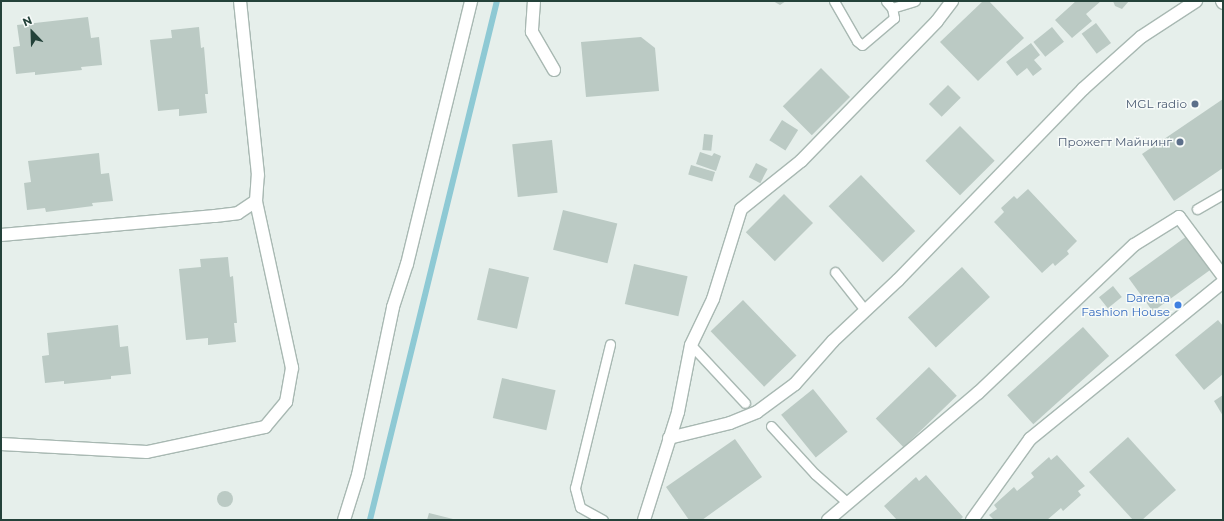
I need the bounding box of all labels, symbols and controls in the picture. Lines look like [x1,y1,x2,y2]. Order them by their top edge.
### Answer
north arrow [12,12,52,52]
text: N [20,13,34,29]
place label: MGL radio [1126,97,1187,111]
marker: MGL radio [1190,99,1200,109]
place label: Прожегт Майнинг [1058,135,1172,149]
marker: Прожегт Майнинг [1175,137,1185,147]
place label: Darena Fashion House [1081,291,1170,319]
marker: Darena Fashion House [1173,300,1183,310]

